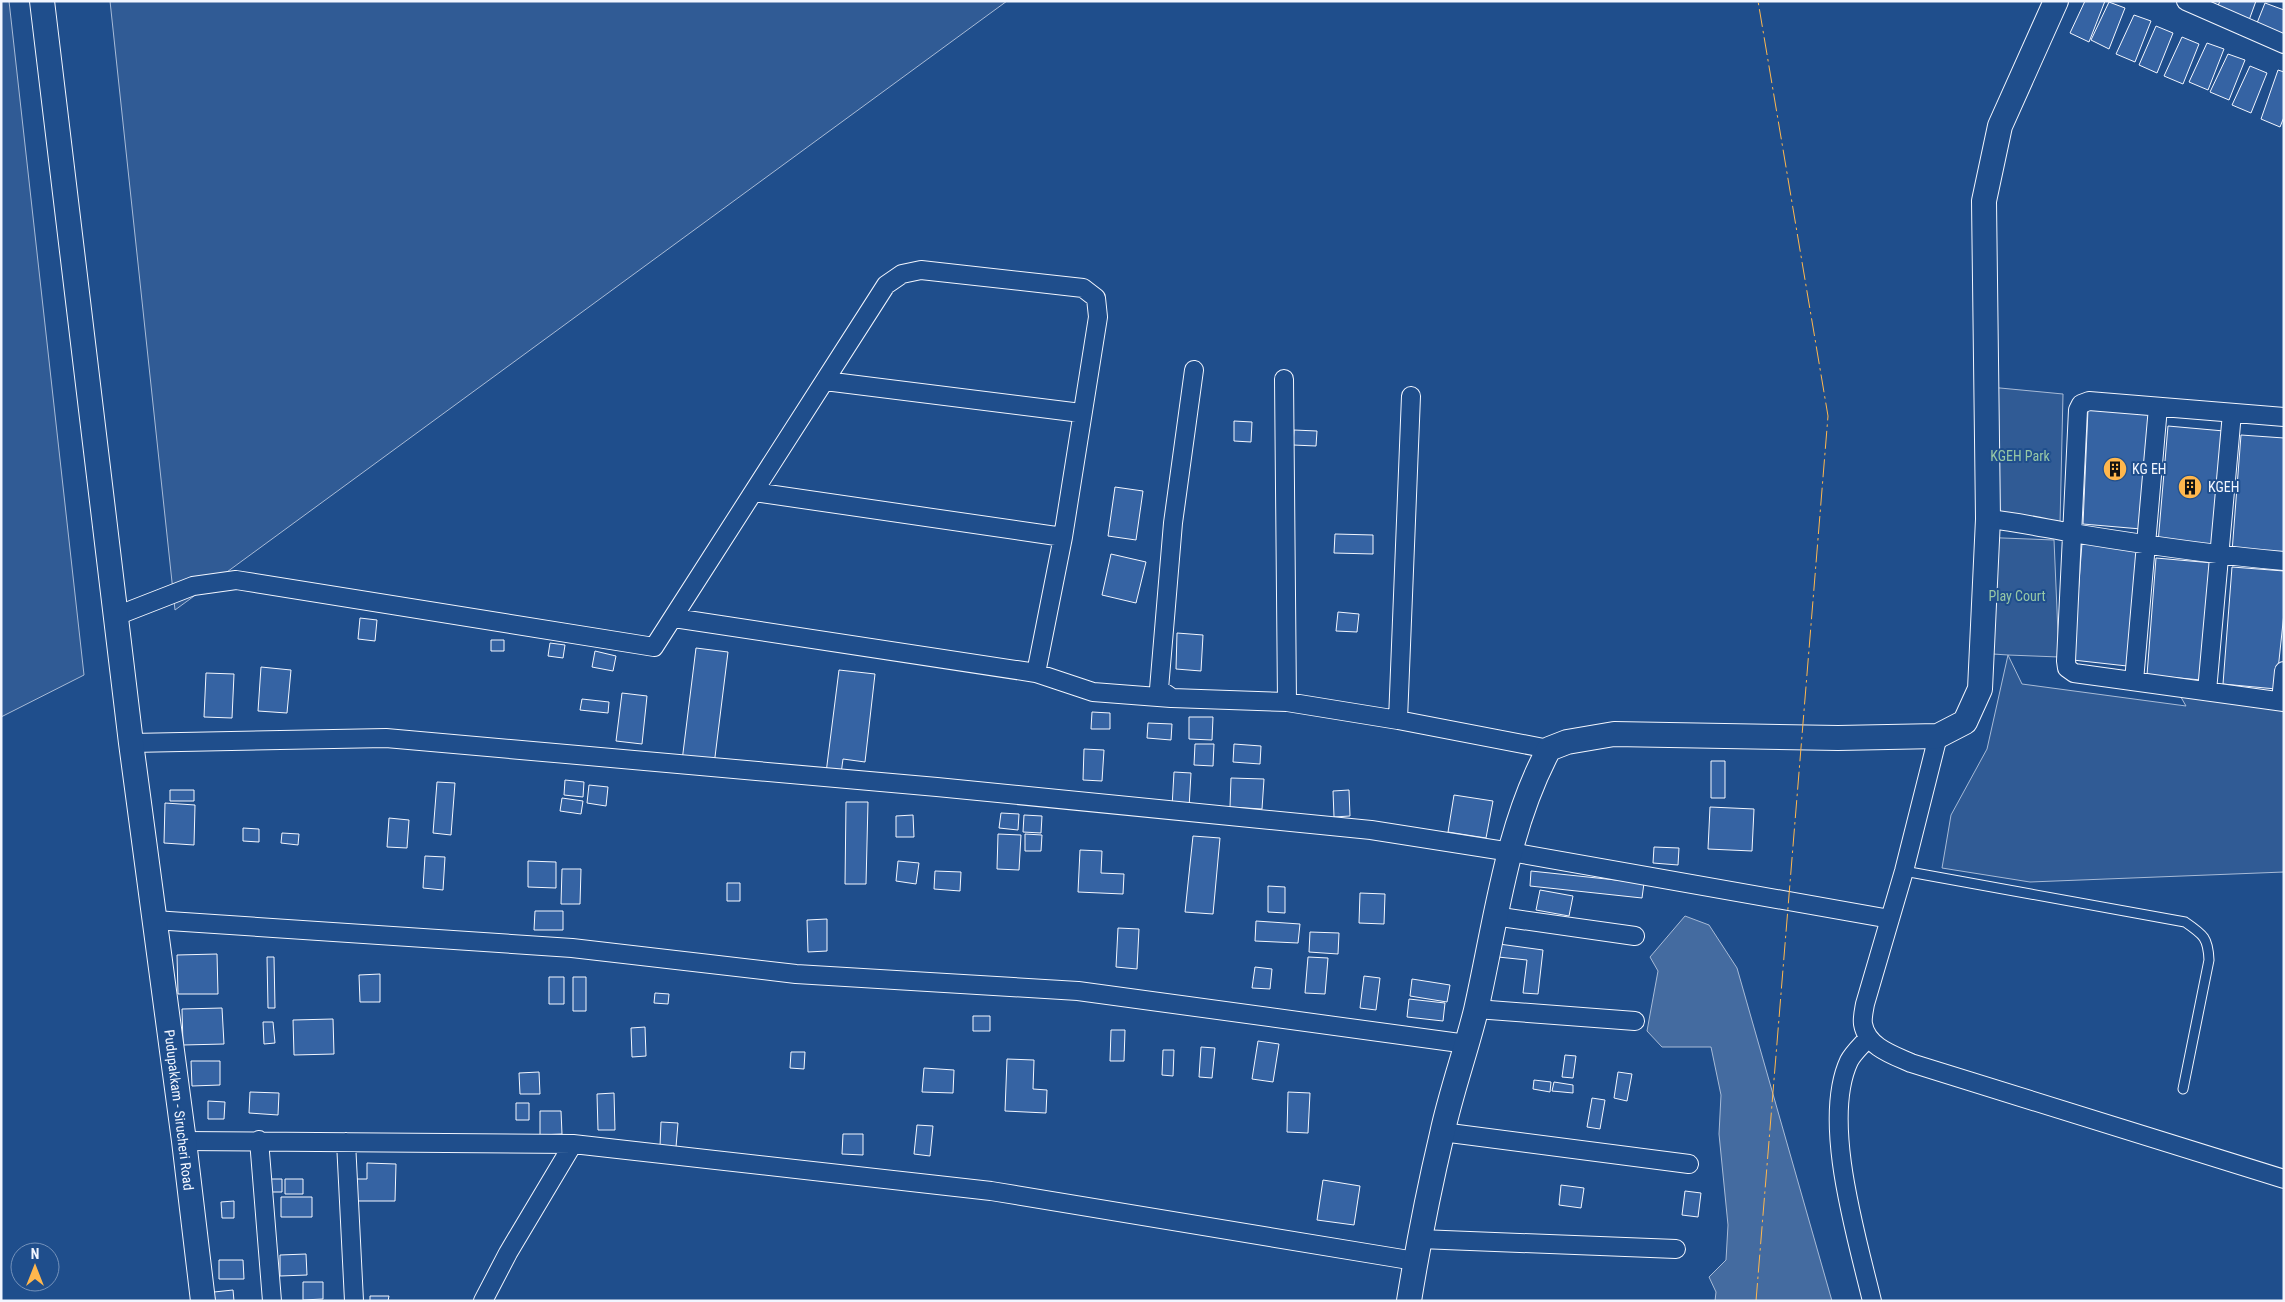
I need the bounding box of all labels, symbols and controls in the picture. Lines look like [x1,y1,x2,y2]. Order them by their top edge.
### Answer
park label: KGEH Park [1990,448,2050,464]
building icon: KG EH [2102,456,2128,482]
place label: KG EH [2132,461,2167,477]
building icon: KGEH [2177,474,2203,500]
place label: KGEH [2208,479,2239,495]
park label: Play Court [1988,588,2046,604]
street label: Pudupakkam - Sirucheri Road [161,1029,197,1191]
north arrow [10,1242,60,1292]
text: N [31,1246,39,1262]

